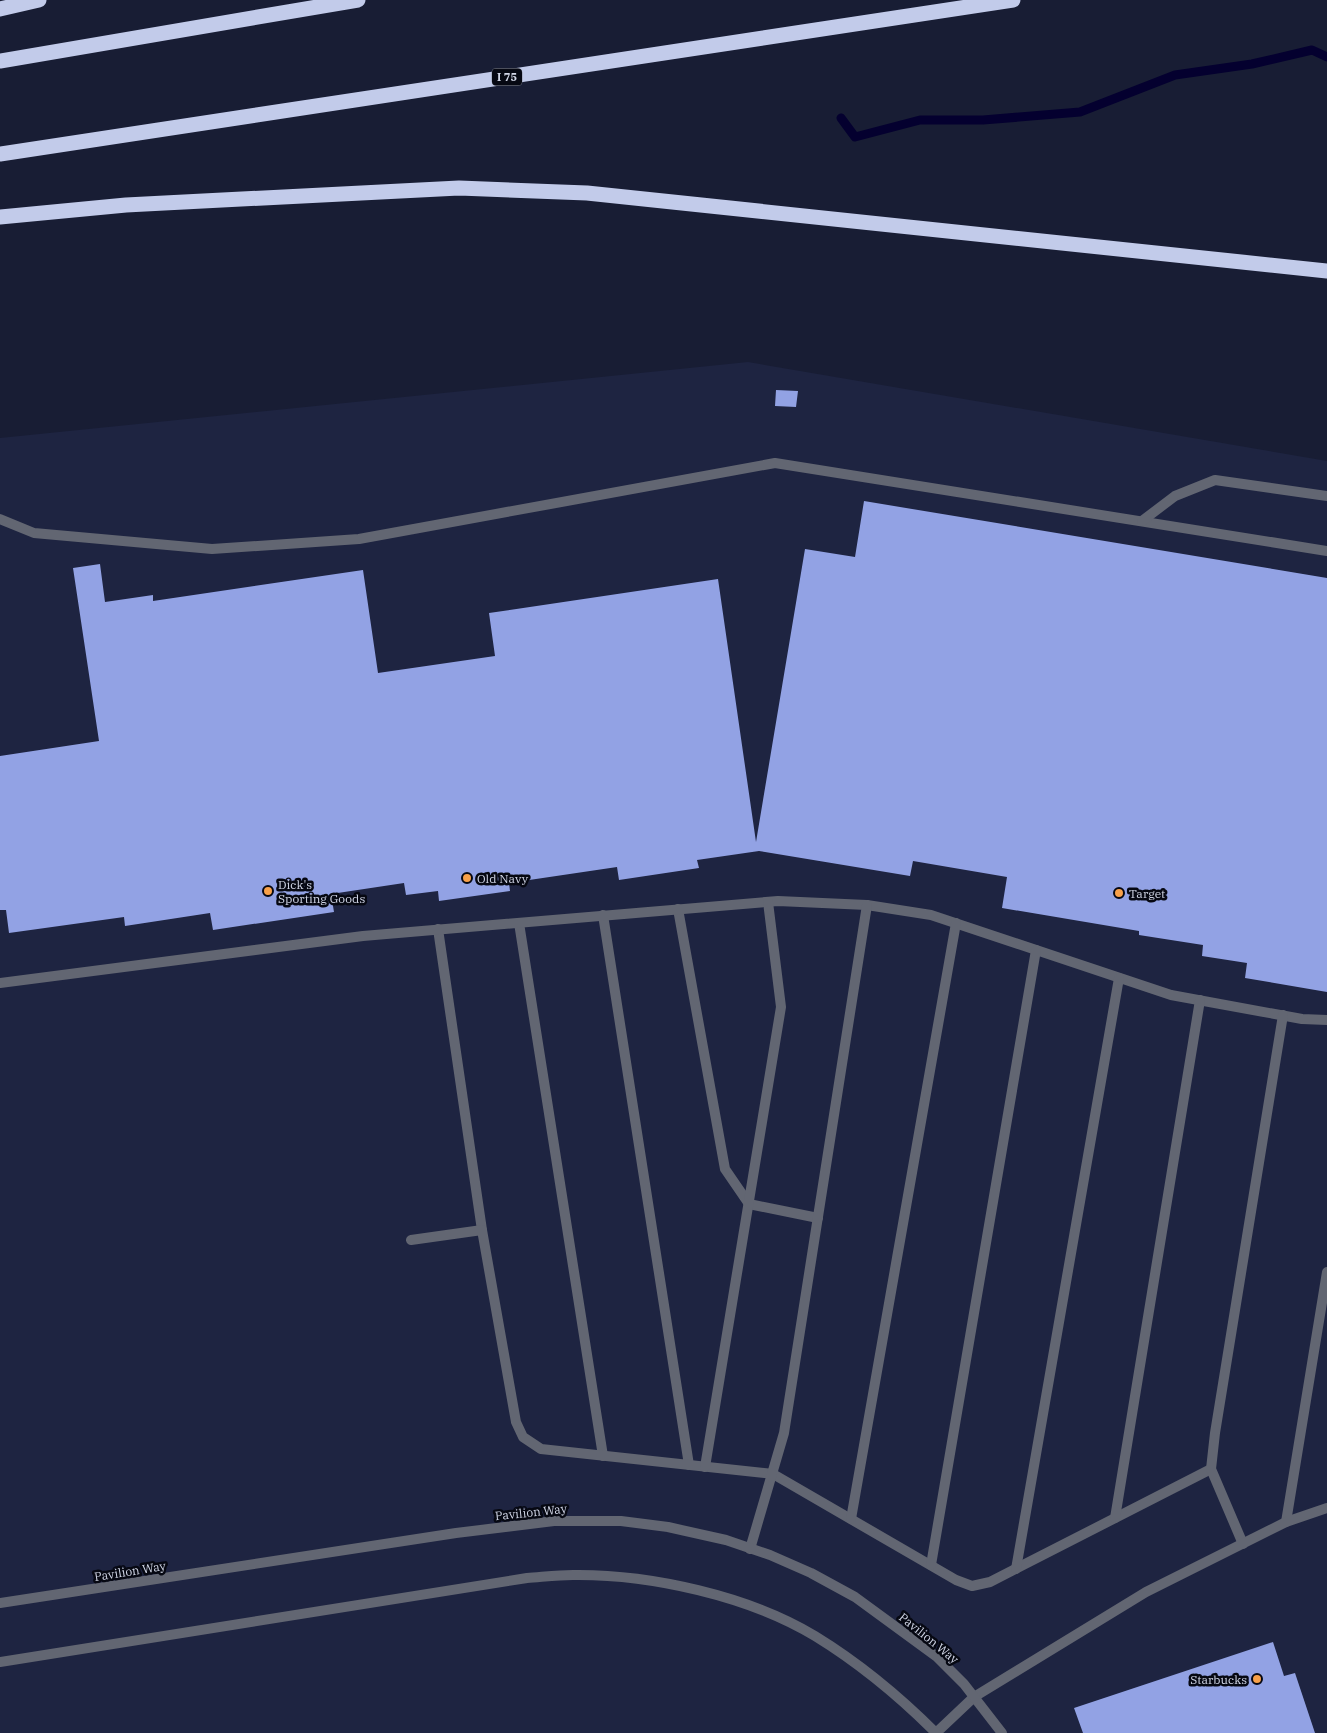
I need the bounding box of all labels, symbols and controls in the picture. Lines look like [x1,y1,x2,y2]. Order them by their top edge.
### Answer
road number: I 75 [492,68,522,86]
place label: Old Navy [477,871,529,886]
marker: Old Navy [461,872,473,884]
place label: Dick's Sporting Goods [278,877,365,906]
marker: Dick's Sporting Goods [262,885,274,897]
place label: Target [1129,886,1165,901]
marker: Target [1113,887,1125,899]
street label: Pavilion Way [494,1501,568,1523]
street label: Pavilion Way [93,1558,167,1584]
street label: Pavilion Way [896,1609,962,1667]
place label: Starbucks [1190,1672,1247,1687]
marker: Starbucks [1251,1673,1263,1685]

